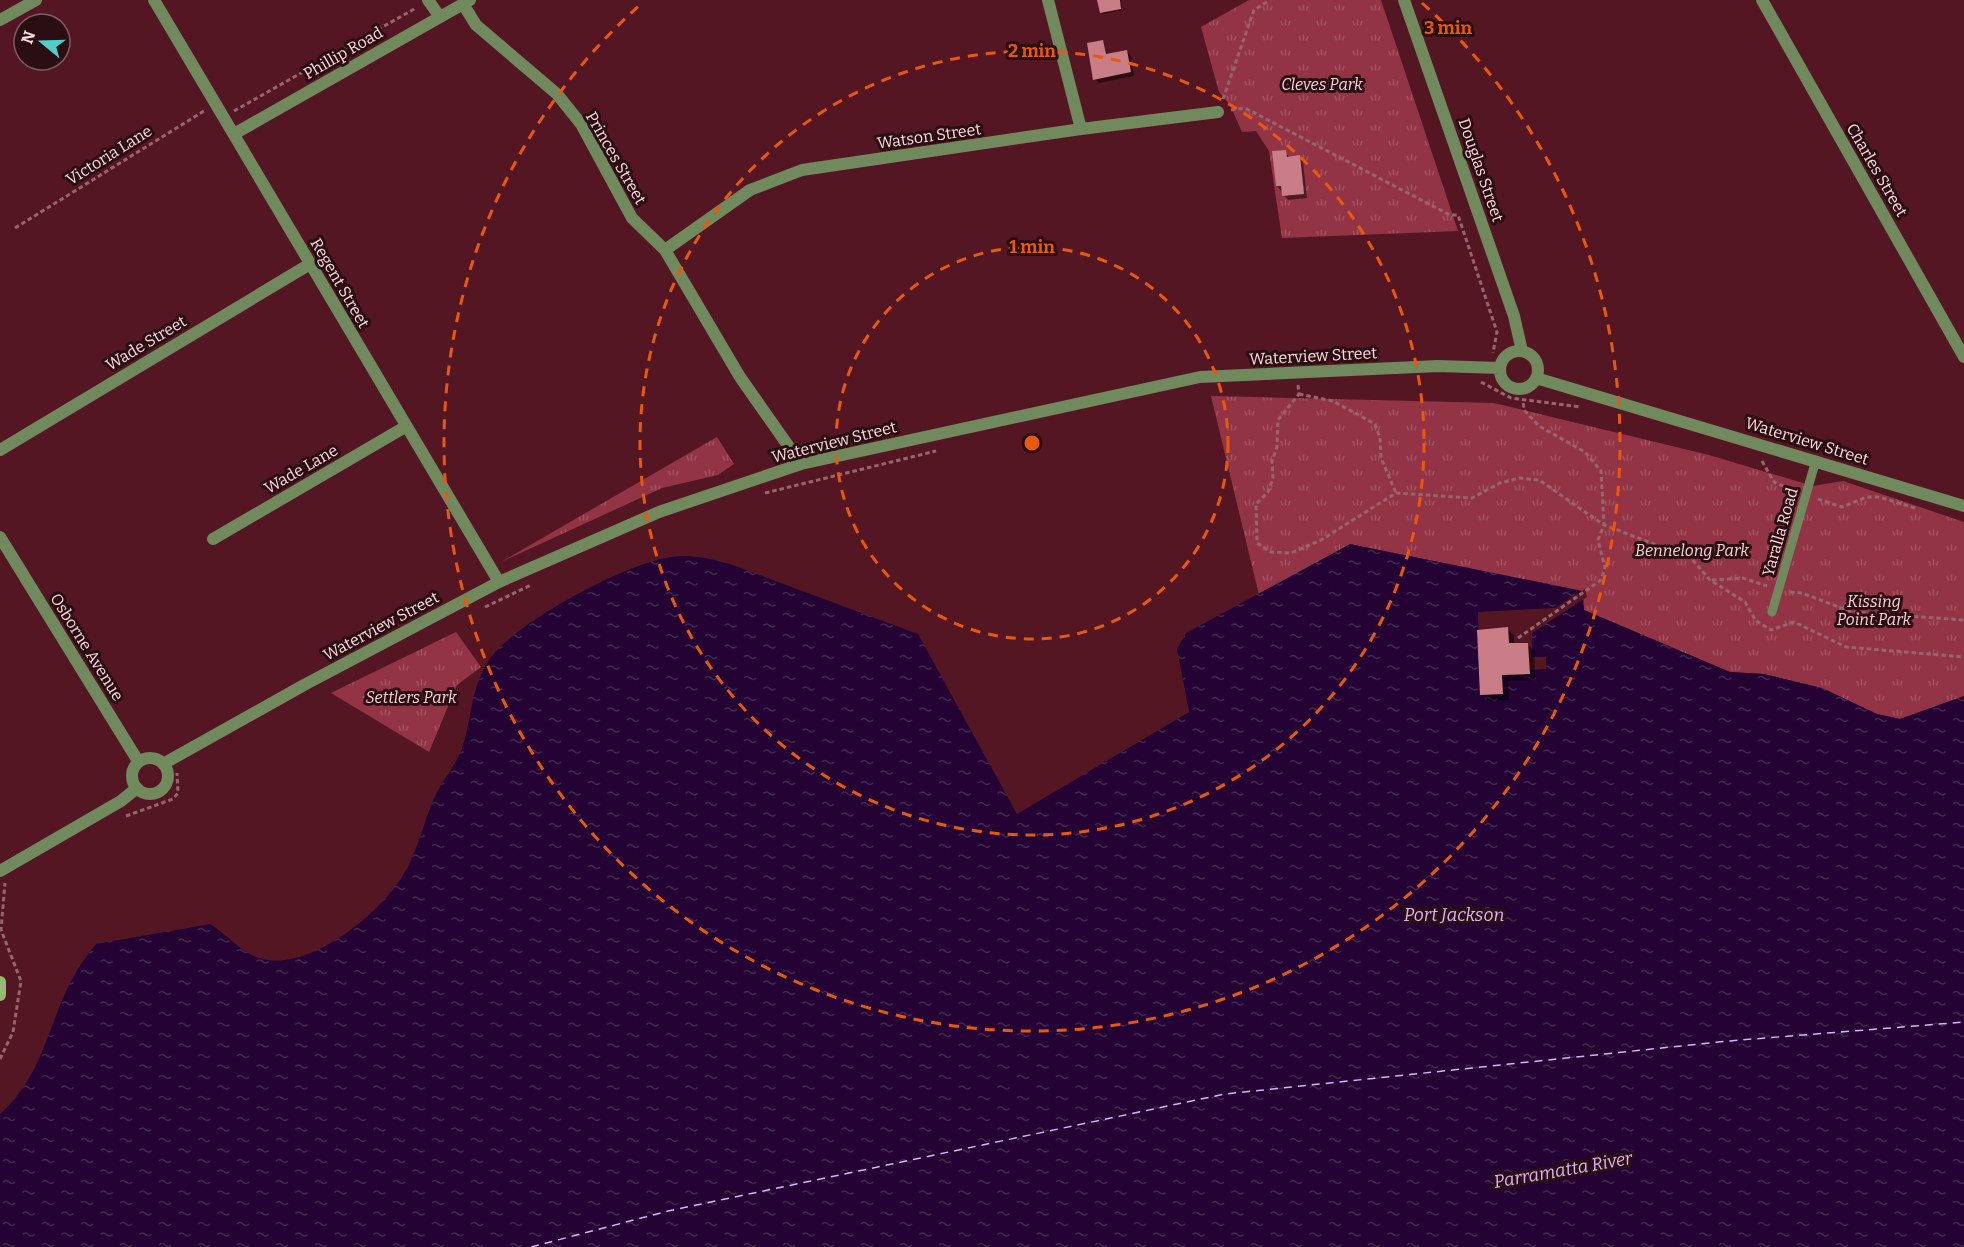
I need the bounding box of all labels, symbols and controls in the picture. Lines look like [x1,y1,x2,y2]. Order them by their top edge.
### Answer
north arrow [12,12,72,72]
text: 3 min [1424,17,1472,39]
street label: Phillip Road [300,22,386,83]
text: N [17,28,39,46]
text: 2 min [1008,40,1056,62]
park label: Cleves Park [1281,75,1363,94]
street label: Princes Street [582,108,650,208]
street label: Douglas Street [1454,116,1508,225]
street label: Watson Street [876,119,982,153]
street label: Charles Street [1843,120,1912,220]
street label: Victoria Lane [63,121,155,189]
street label: Regent Street [307,235,374,332]
text: 1 min [1009,236,1055,258]
street label: Wade Street [102,311,190,374]
street label: Waterview Street [1249,343,1378,369]
street label: Waterview Street [1743,413,1871,469]
street label: Waterview Street [770,417,899,467]
centre of rings [1022,433,1042,453]
street label: Wade Lane [261,440,341,498]
street label: Yaralla Road [1758,485,1802,579]
park label: Bennelong Park [1635,541,1749,560]
street label: Waterview Street [320,587,442,664]
street label: Osborne Avenue [46,590,128,704]
park label: Kissing Point Park [1837,592,1911,629]
park label: Settlers Park [365,688,457,707]
water label: Port Jackson [1404,904,1504,926]
water label: Parramatta River [1492,1147,1635,1193]

